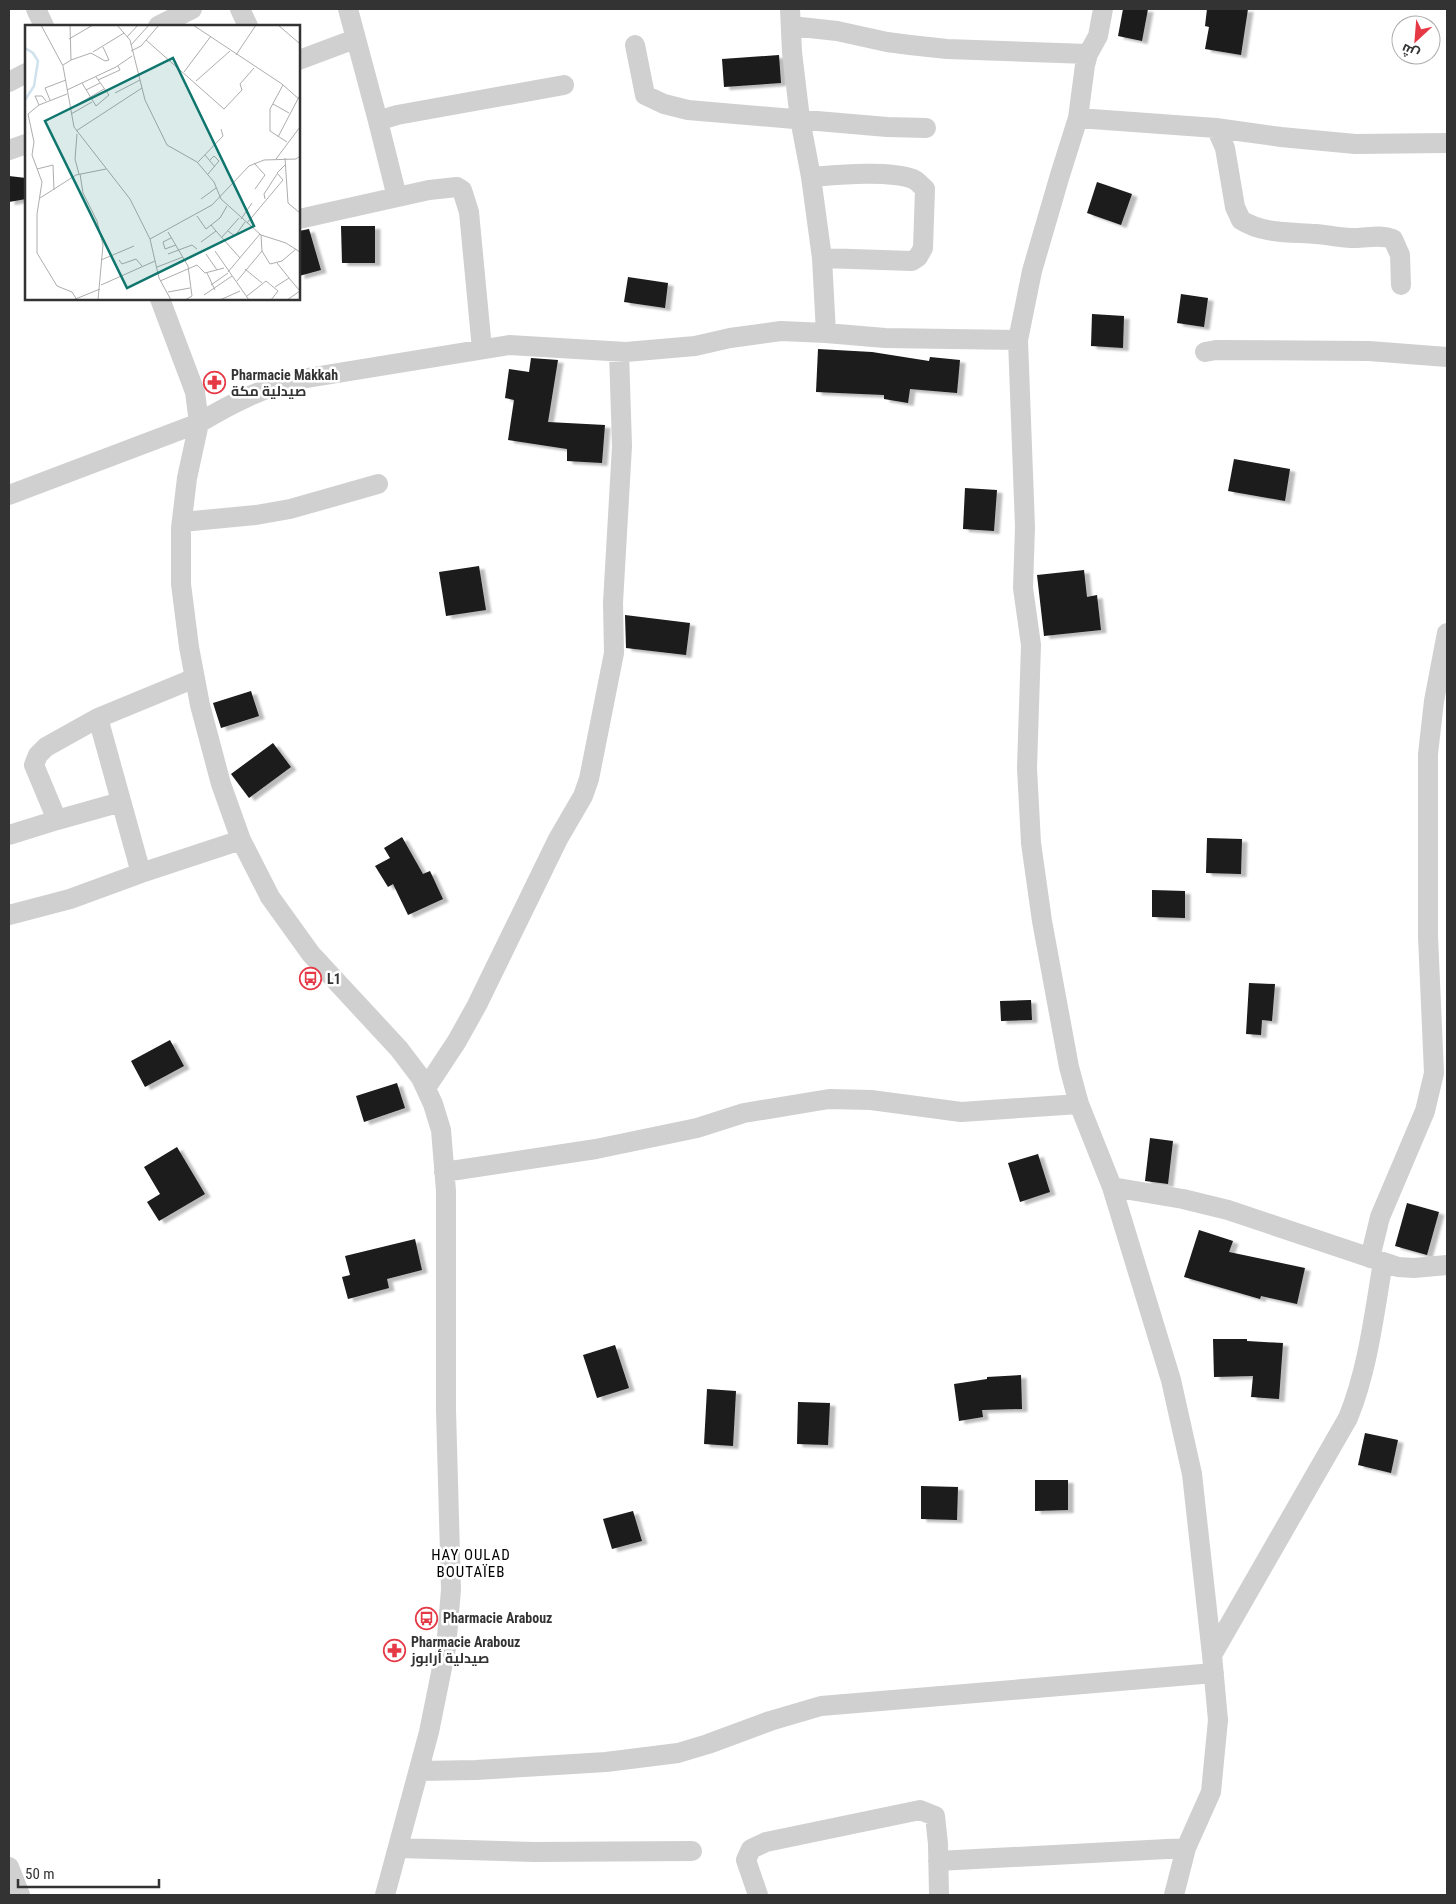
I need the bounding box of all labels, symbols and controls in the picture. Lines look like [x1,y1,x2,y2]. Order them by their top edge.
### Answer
north arrow [1391,15,1441,65]
inset map [25,25,300,300]
text: ش [1399,40,1422,63]
place label: Pharmacie Makkah صيدلية مكة [231,367,338,399]
pharmacy icon: Pharmacie Makkah صيدلية مكة [203,371,227,395]
bus stop icon: L1 [299,967,323,991]
place label: L1 [327,971,341,987]
district label: HAY OULAD BOUTAÏEB [431,1546,511,1581]
bus stop icon: Pharmacie Arabouz [415,1606,439,1630]
place label: Pharmacie Arabouz [443,1610,552,1626]
place label: Pharmacie Arabouz صيدلية أرابوز [410,1634,520,1667]
pharmacy icon: Pharmacie Arabouz صيدلية أرابوز [383,1638,407,1662]
scale bar [18,1856,159,1888]
text: 50 m [25,1865,55,1883]

